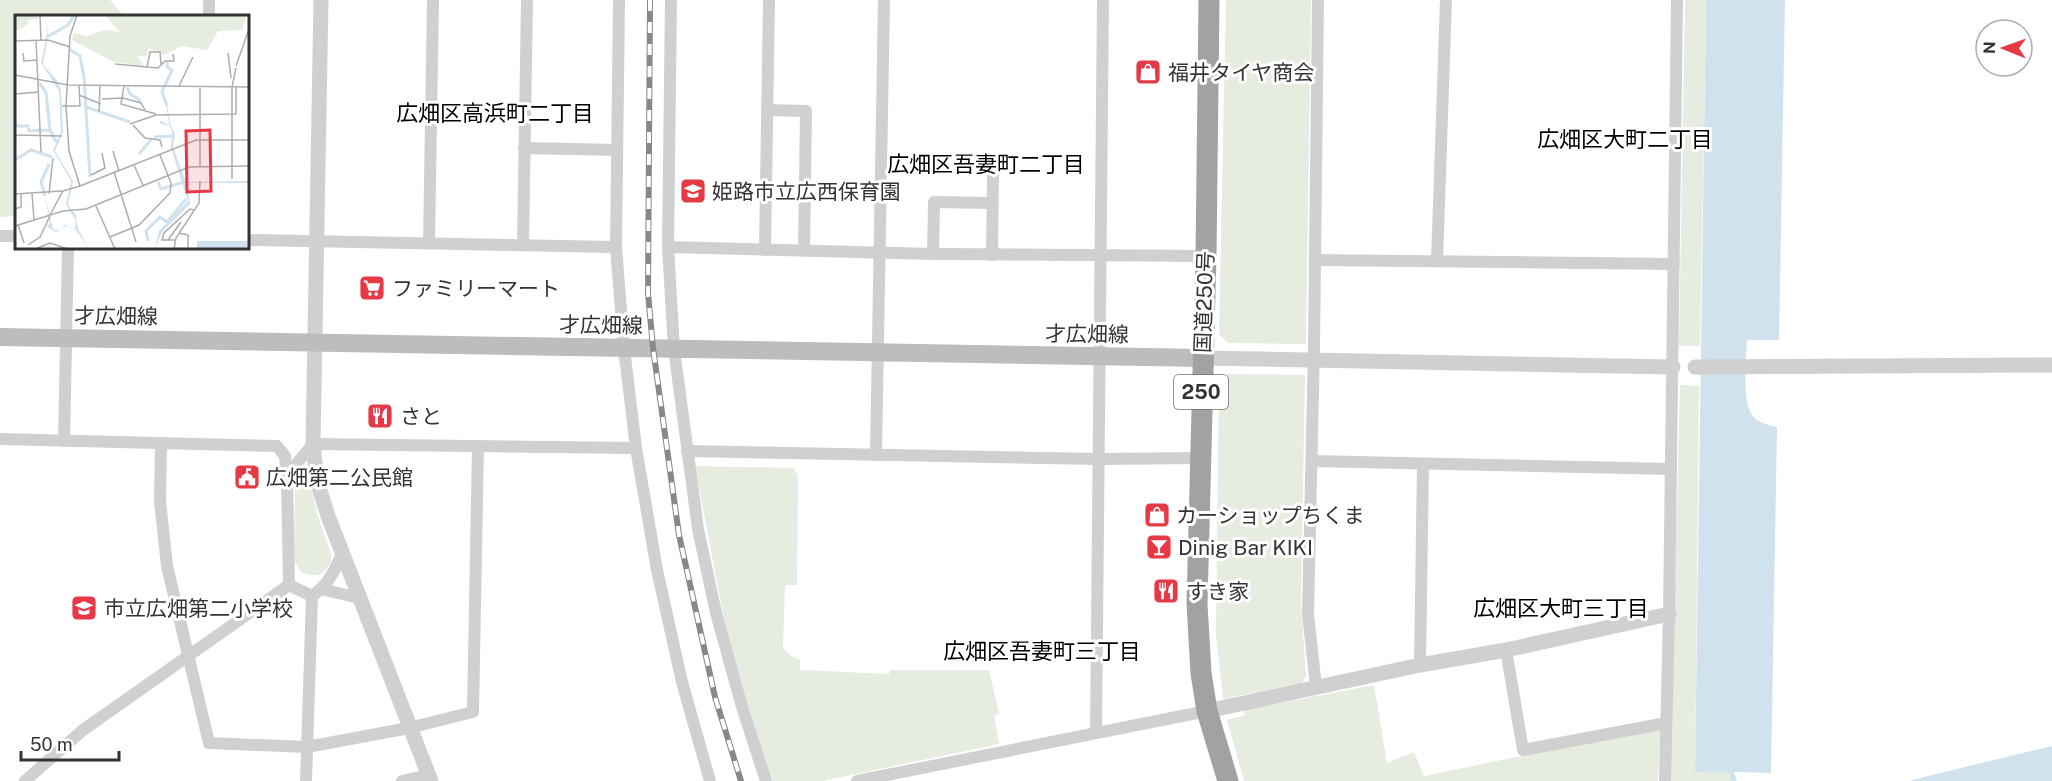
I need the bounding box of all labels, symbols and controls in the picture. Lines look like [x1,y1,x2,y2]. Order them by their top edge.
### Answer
inset map [15,15,249,249]
north arrow [1974,18,2034,78]
text: N [1980,41,1999,54]
shop icon: 福井タイヤ商会 [1133,57,1163,87]
place label: 福井タイヤ商会 [1168,60,1314,85]
district label: 広畑区高浜町二丁目 [396,100,594,126]
district label: 広畑区大町二丁目 [1537,126,1713,152]
district label: 広畑区吾妻町二丁目 [887,151,1085,177]
school or university icon: 姫路市立広西保育園 [678,176,708,206]
place label: 姫路市立広西保育園 [712,179,901,204]
street label: 国道250号 [1190,251,1218,353]
supermarket icon: ファミリーマート [357,273,387,303]
place label: ファミリーマート [392,276,560,301]
street label: 才広畑線 [74,303,158,329]
street label: 才広畑線 [559,312,643,338]
street label: 才広畑線 [1045,321,1129,347]
road number: 250 [1174,375,1228,409]
restaurant icon: さと [365,401,395,431]
place label: さと [400,404,442,429]
public building icon: 広畑第二公民館 [232,462,262,492]
place label: 広畑第二公民館 [266,465,413,490]
shop icon: カーショップちくま [1142,500,1172,530]
place label: カーショップちくま [1176,503,1365,528]
bar icon: Dinig Bar KIKI [1144,532,1174,562]
place label: Dinig Bar KIKI [1178,535,1313,560]
restaurant icon: すき家 [1151,576,1181,606]
place label: すき家 [1186,579,1249,604]
school or university icon: 市立広畑第二小学校 [69,593,99,623]
district label: 広畑区大町三丁目 [1473,595,1649,621]
place label: 市立広畑第二小学校 [104,596,293,621]
district label: 広畑区吾妻町三丁目 [943,638,1141,664]
scale bar [21,724,118,762]
text: 50 m [30,734,73,755]

